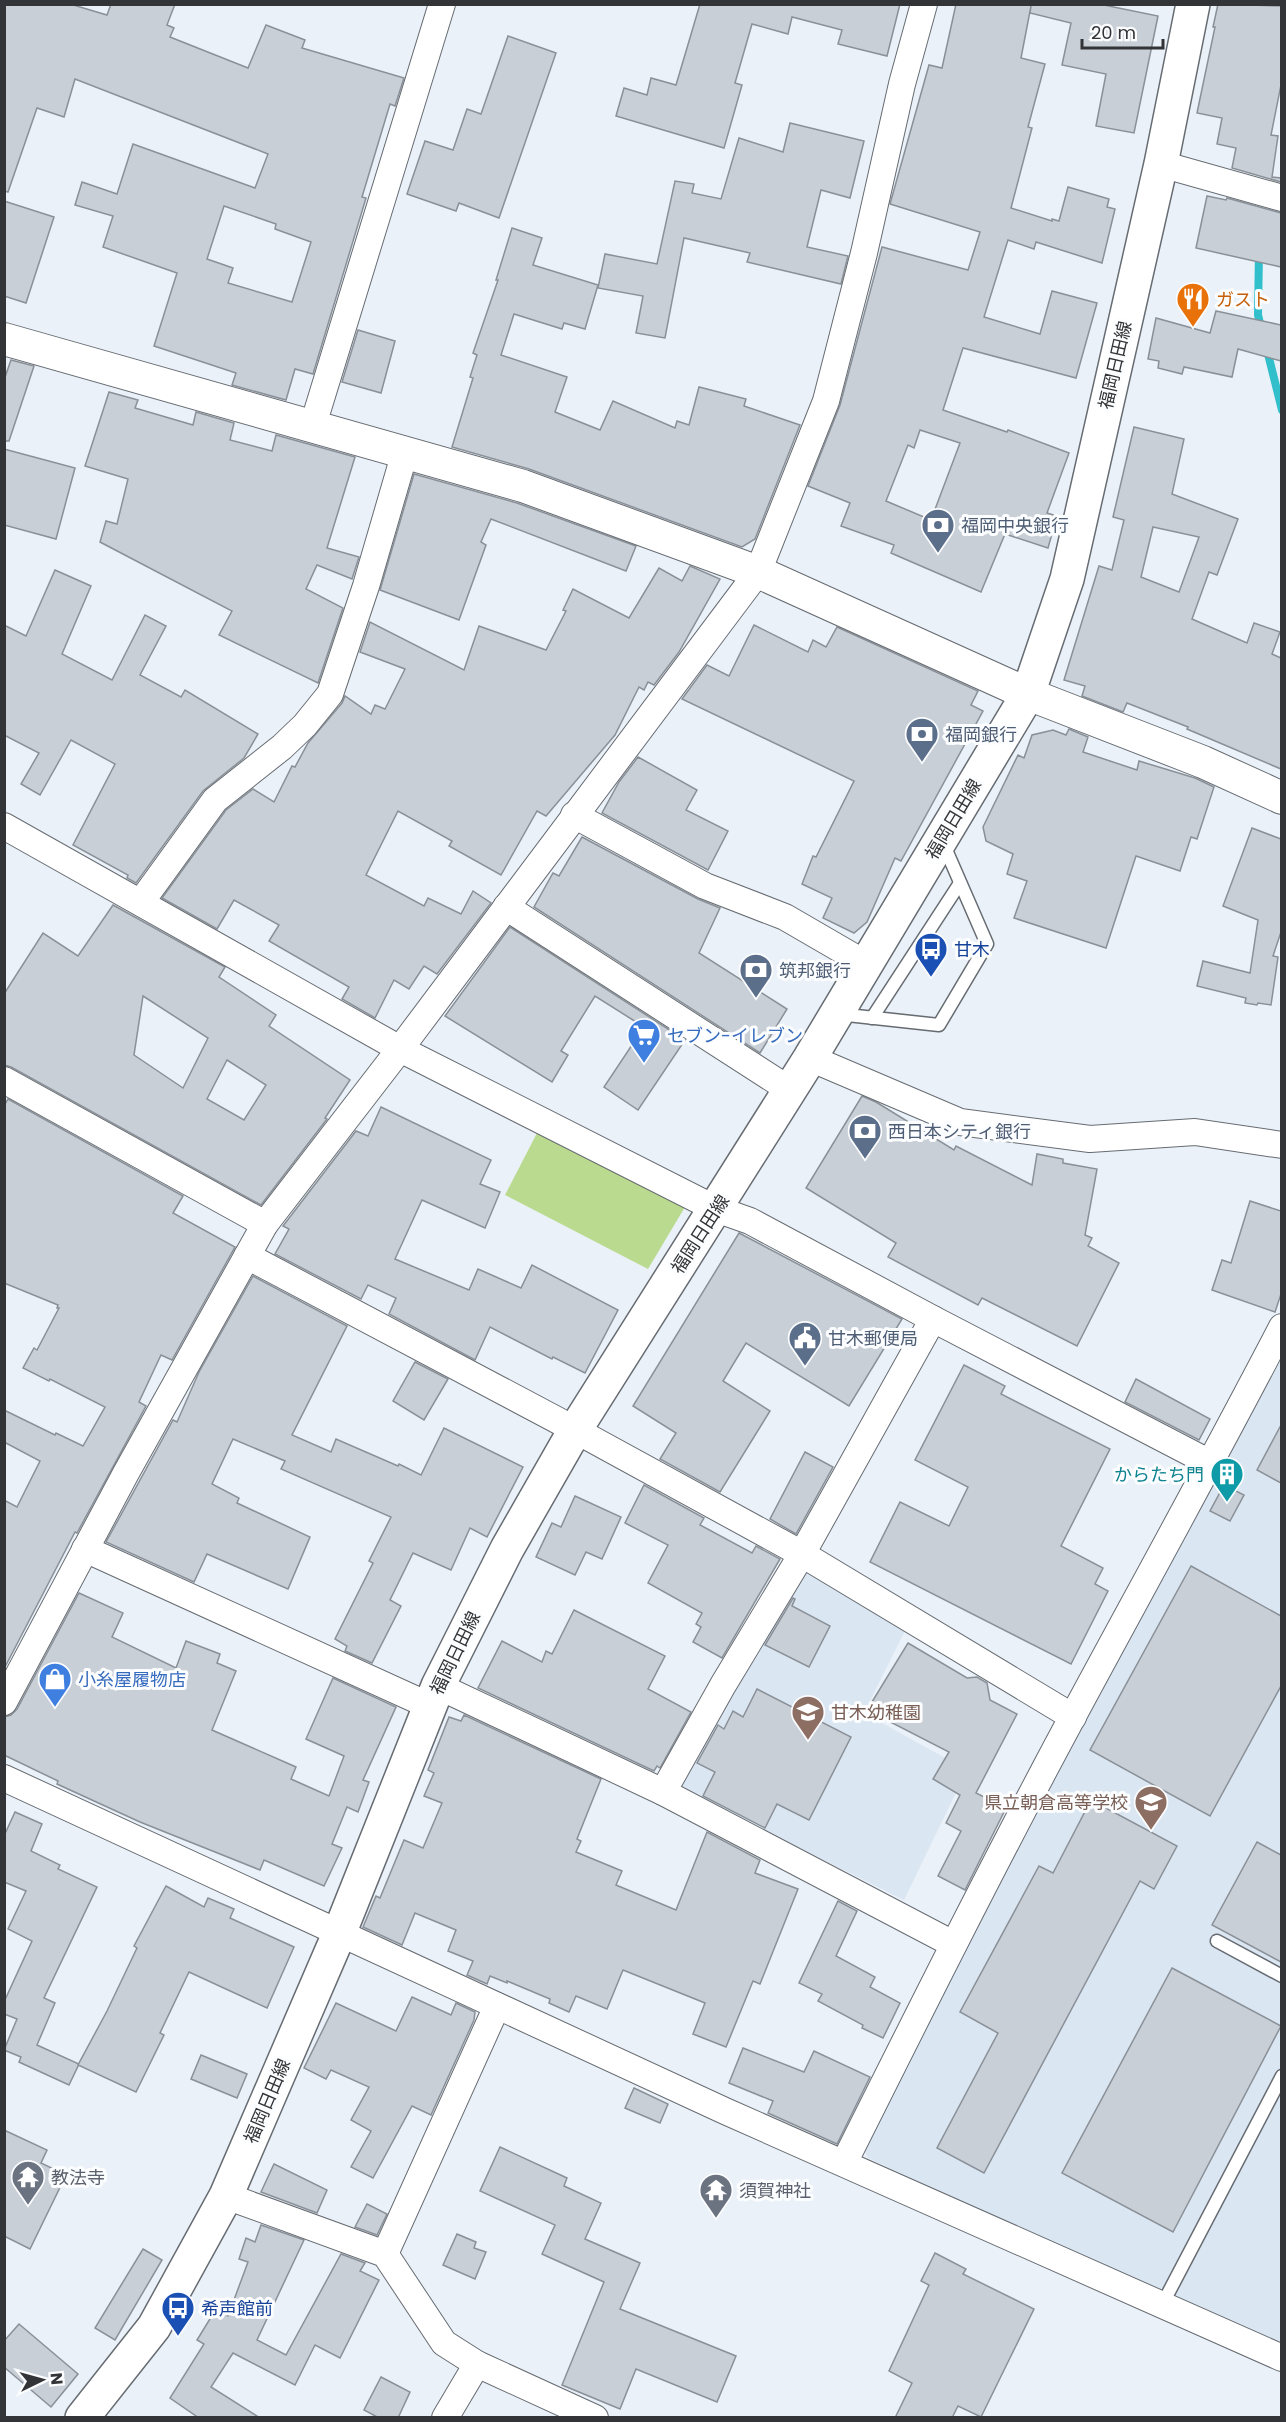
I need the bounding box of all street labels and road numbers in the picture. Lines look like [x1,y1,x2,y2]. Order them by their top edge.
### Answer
street label: 福岡日田線 [1093,318,1137,412]
street label: 福岡日田線 [919,774,987,864]
street label: 福岡日田線 [665,1189,735,1279]
street label: 福岡日田線 [424,1607,486,1699]
street label: 福岡日田線 [238,2055,296,2147]

